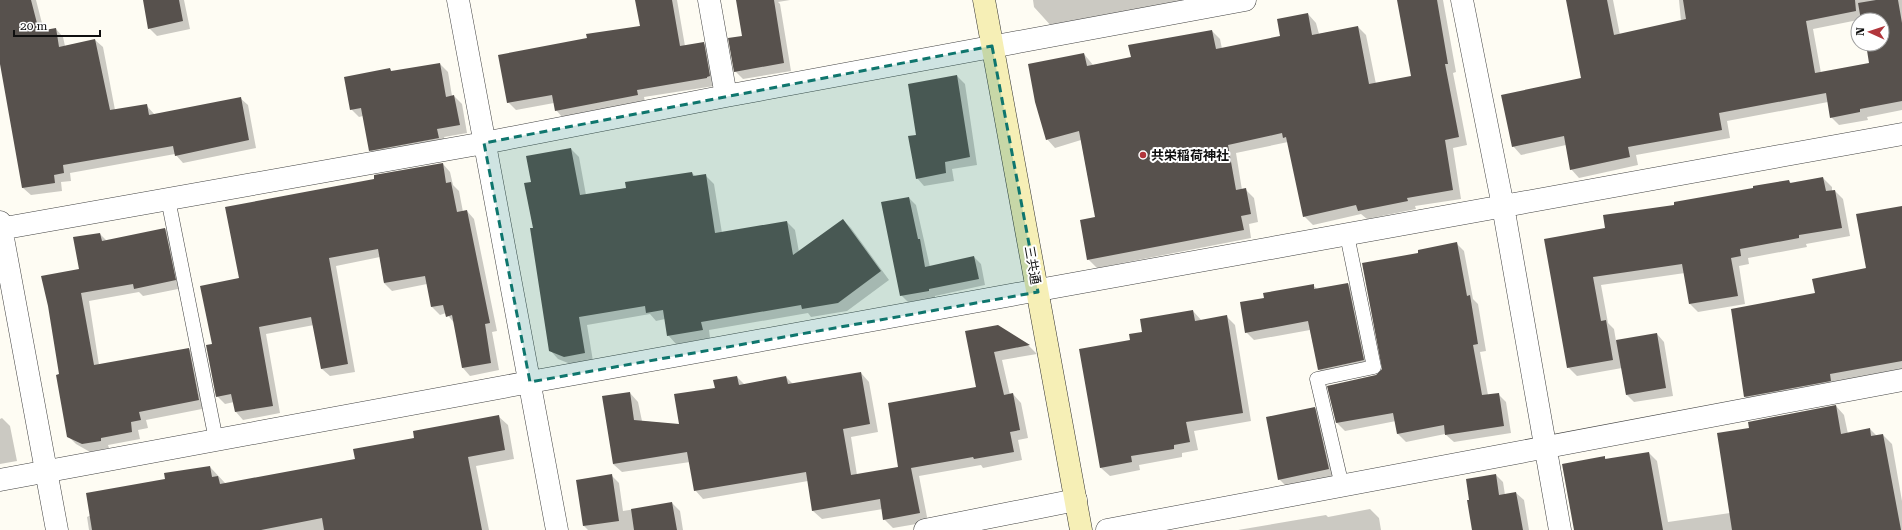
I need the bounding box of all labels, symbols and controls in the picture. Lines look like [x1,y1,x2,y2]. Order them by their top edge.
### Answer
scale bar [14,12,100,38]
north arrow [1850,12,1890,52]
text: 20 m [20,19,47,33]
text: N [1854,26,1867,36]
place label: 共栄稲荷神社 [1151,148,1229,163]
marker: 共栄稲荷神社 [1138,150,1148,160]
street label: 三共通 [1022,245,1043,286]

